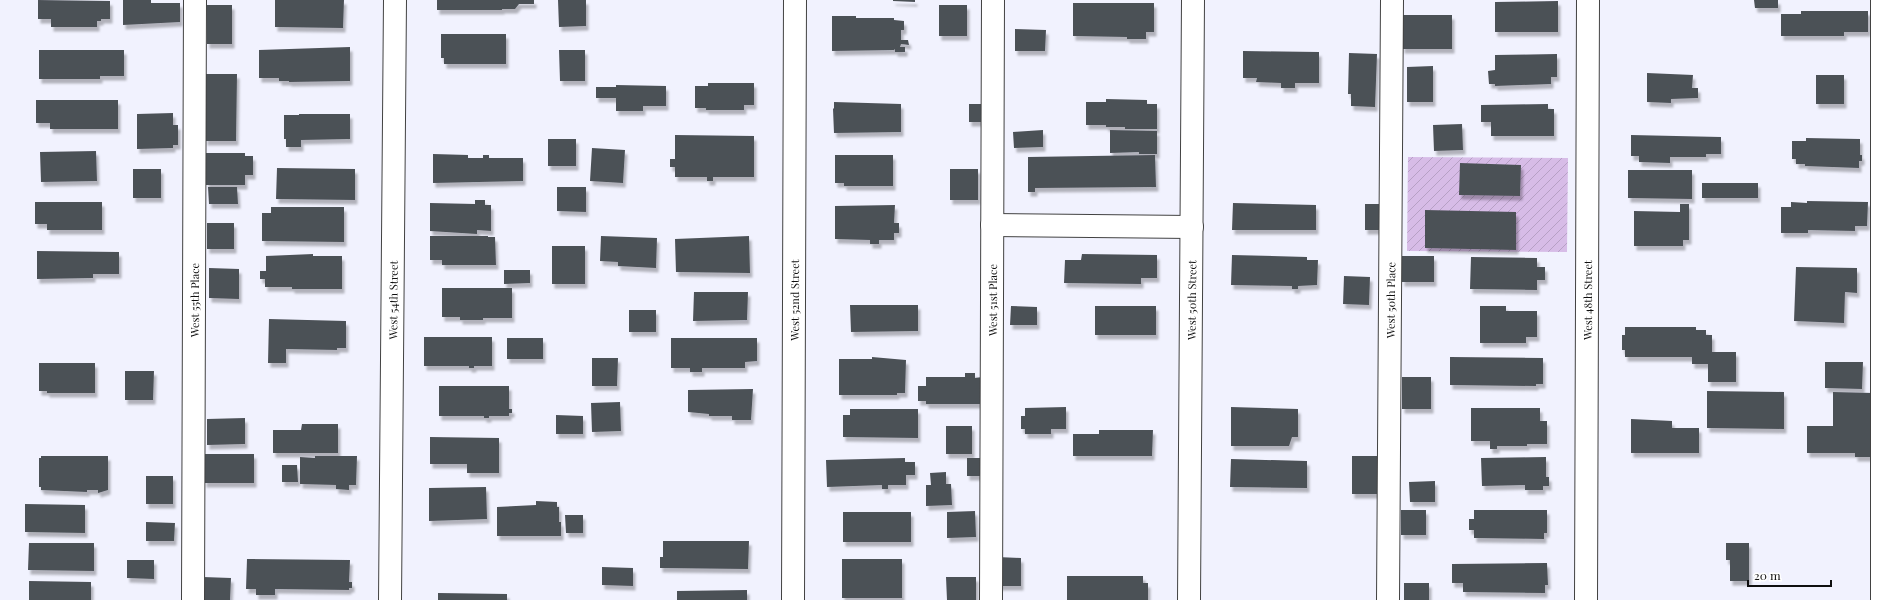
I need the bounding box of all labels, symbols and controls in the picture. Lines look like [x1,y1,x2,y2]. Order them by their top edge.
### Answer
street label: West 52nd Street [786,259,802,342]
street label: West 54th Street [385,260,400,341]
street label: West 50th Street [1183,260,1199,341]
street label: West 48th Street [1579,260,1595,341]
street label: West 50th Place [1382,261,1398,339]
street label: West 55th Place [186,262,202,338]
street label: West 51st Place [984,263,1000,337]
scale bar [1748,562,1831,588]
text: 20 m [1754,567,1781,583]

